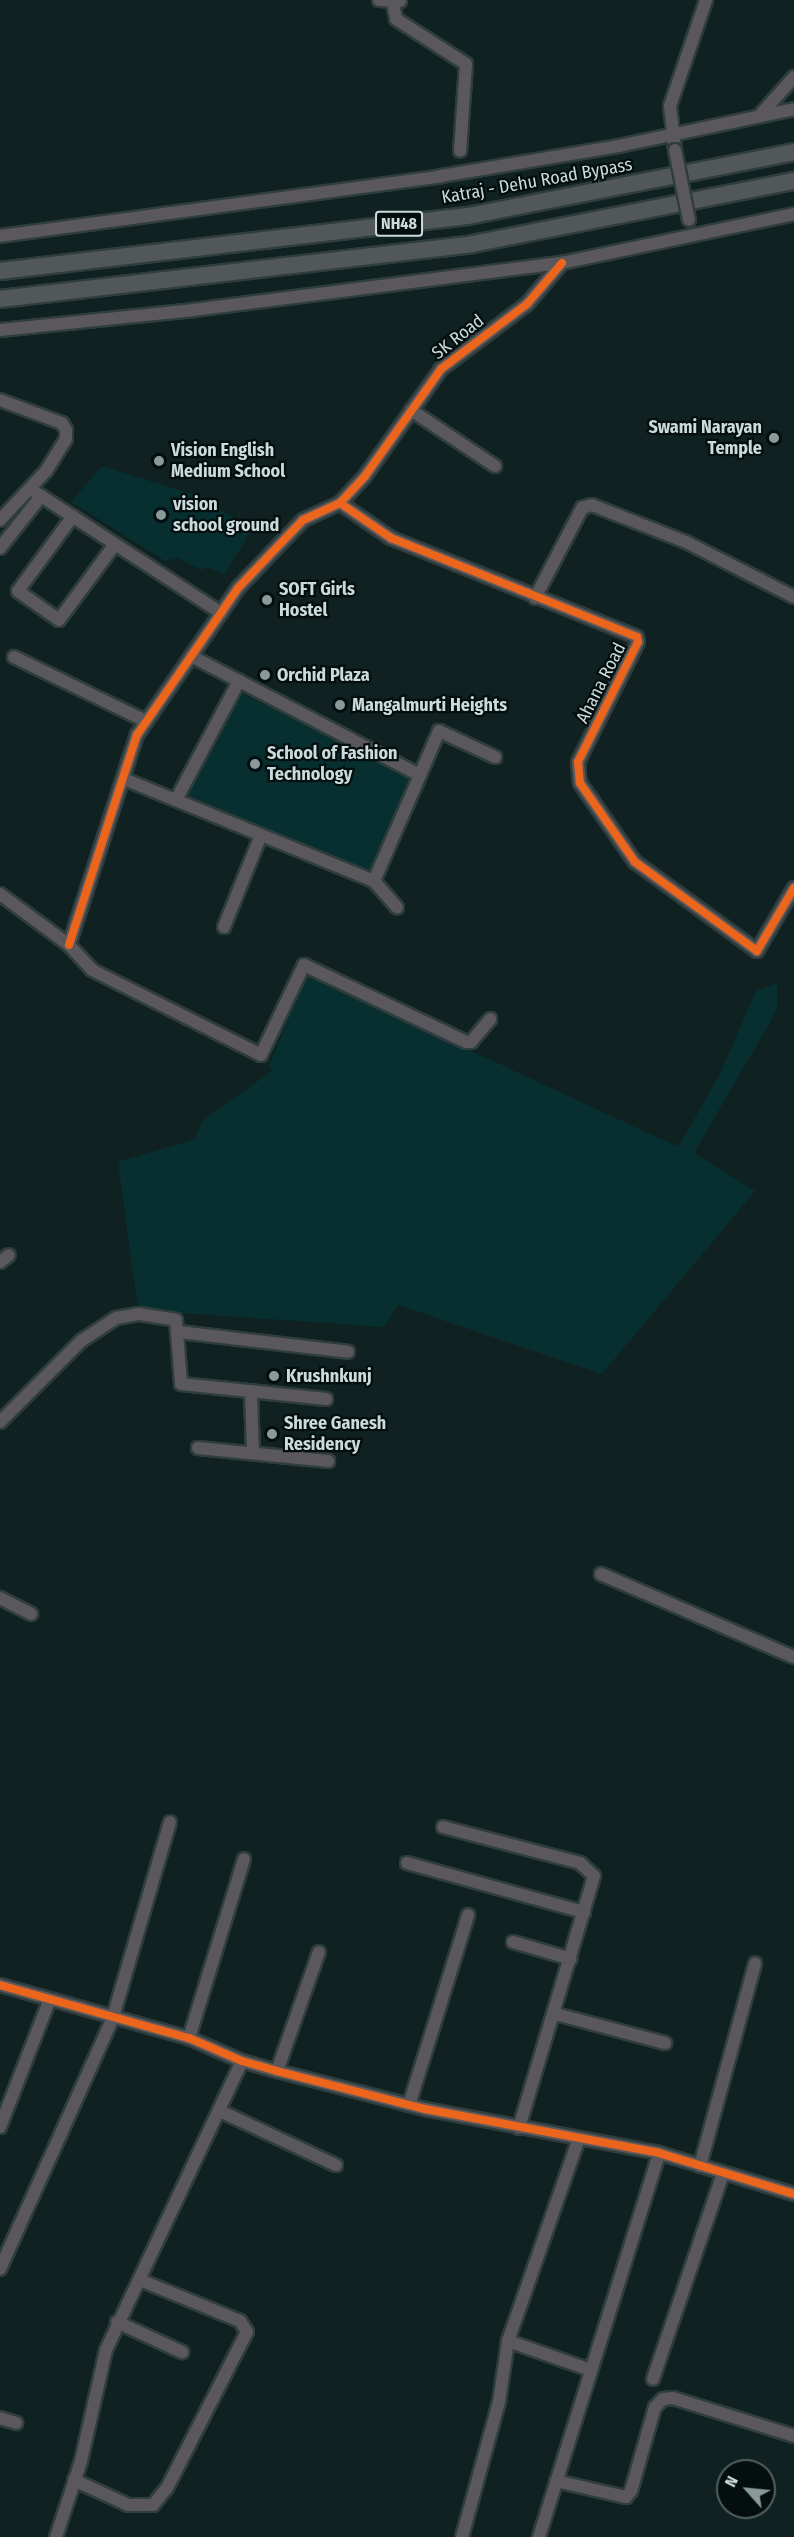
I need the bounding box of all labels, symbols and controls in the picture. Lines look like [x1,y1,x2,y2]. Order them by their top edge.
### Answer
street label: Katraj - Dehu Road Bypass [440,154,634,208]
road number: NH48 [375,211,423,237]
street label: SK Road [428,310,488,364]
place label: Swami Narayan Temple [648,417,762,460]
marker: Swami Narayan Temple [767,431,781,445]
place label: Vision English Medium School [171,440,285,482]
marker: Vision English Medium School [152,454,166,468]
place label: vision school ground [173,494,279,536]
marker: vision school ground [154,508,168,522]
place label: SOFT Girls Hostel [279,579,355,622]
marker: SOFT Girls Hostel [260,593,274,607]
street label: Ahana Road [571,639,631,727]
place label: Orchid Plaza [277,664,370,686]
marker: Orchid Plaza [258,668,272,682]
place label: Mangalmurti Heights [352,694,507,716]
marker: Mangalmurti Heights [333,698,347,712]
place label: School of Fashion Technology [267,743,398,786]
marker: School of Fashion Technology [248,757,262,771]
place label: Krushnkunj [286,1365,372,1387]
marker: Krushnkunj [267,1369,281,1383]
place label: Shree Ganesh Residency [284,1413,386,1456]
marker: Shree Ganesh Residency [265,1427,279,1441]
north arrow [716,2459,776,2519]
text: N [721,2473,742,2490]

